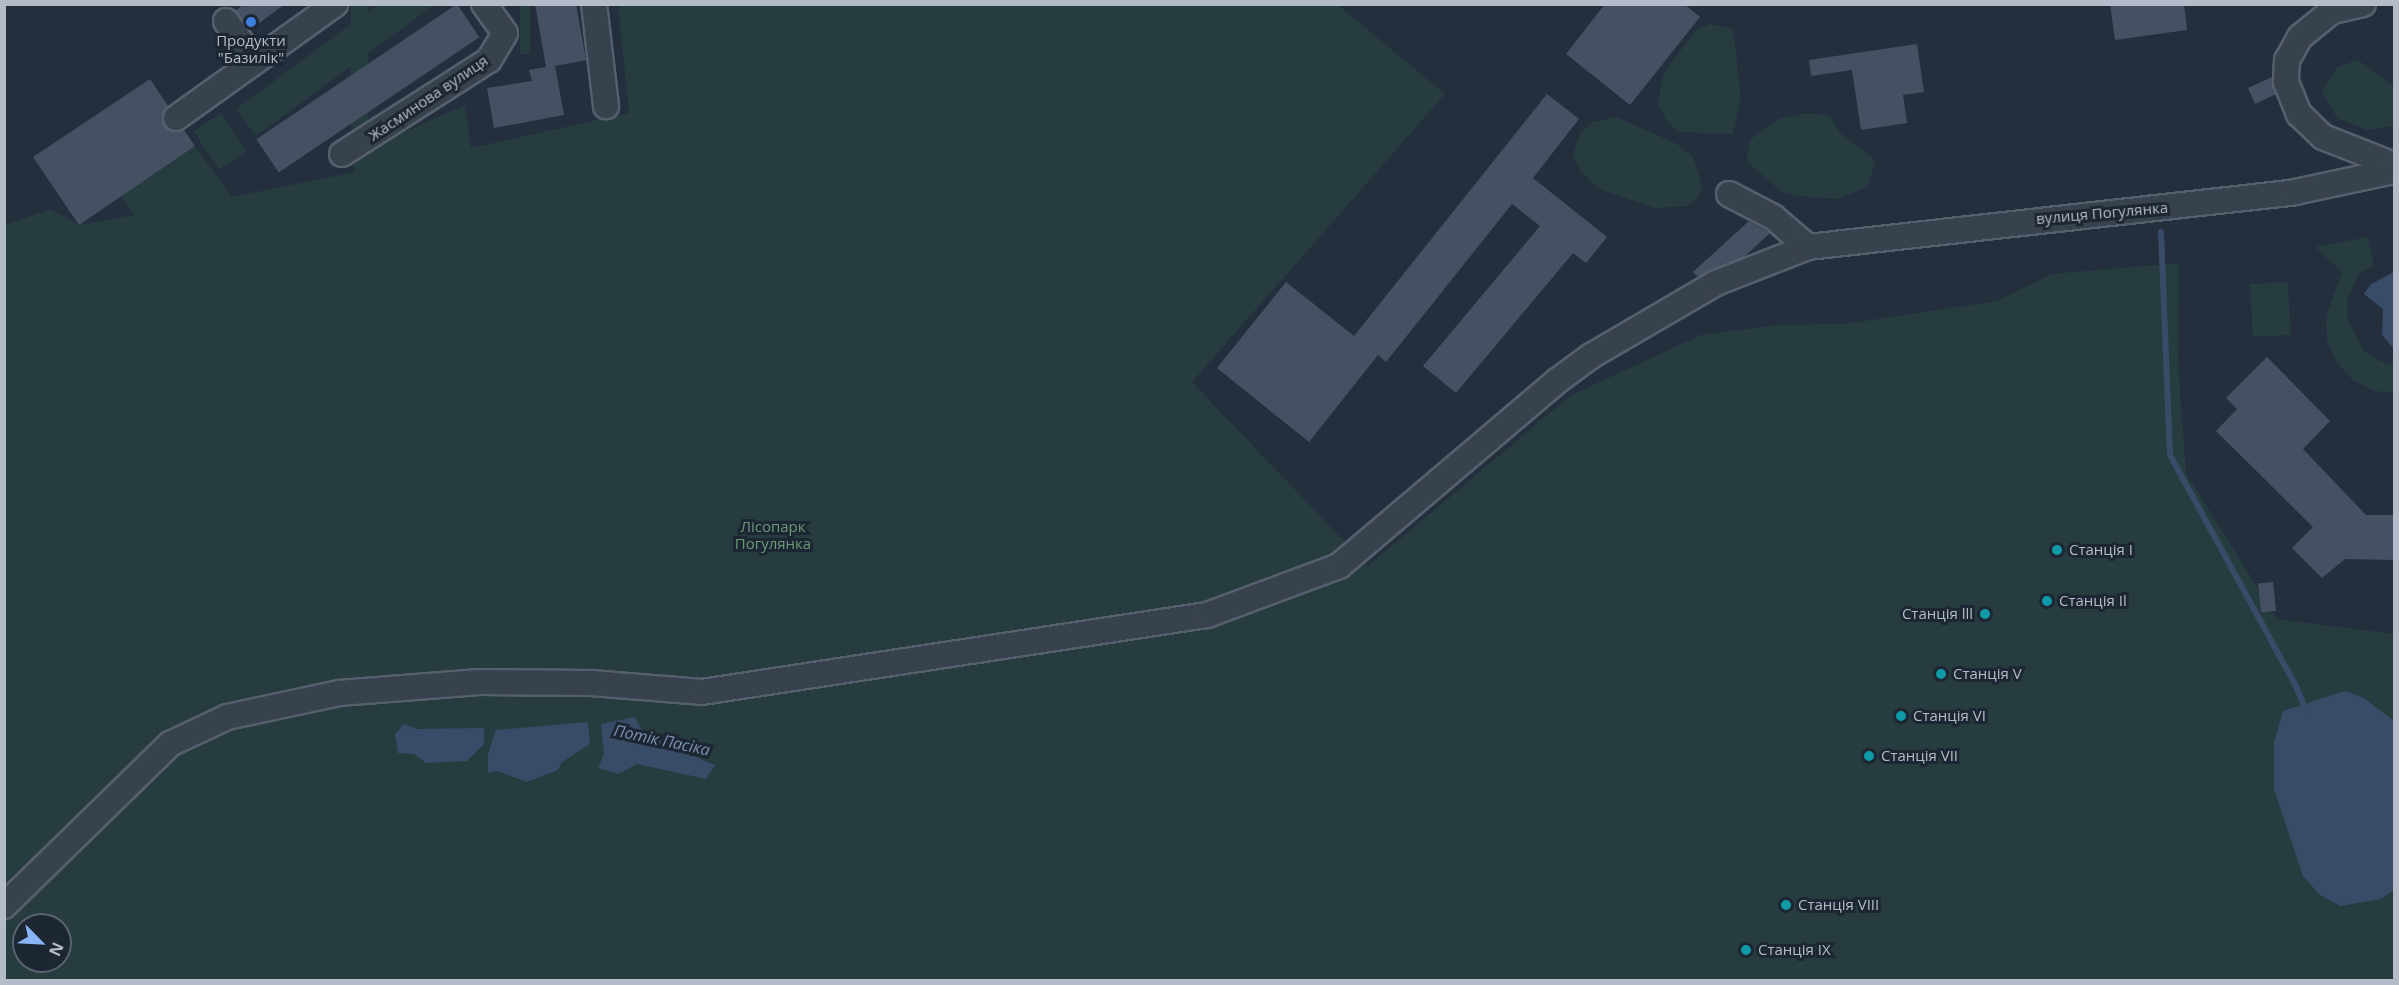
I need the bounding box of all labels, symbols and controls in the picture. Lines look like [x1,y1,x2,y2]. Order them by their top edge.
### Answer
marker: Продукти "Базилік" [244,15,258,29]
place label: Продукти "Базилік" [216,31,286,66]
street label: Жасминова вулиця [365,51,491,145]
street label: вулиця Погулянка [2035,198,2169,228]
park label: Лісопарк Погулянка [735,517,811,552]
place label: Cтанція I [2069,541,2133,559]
marker: Cтанція I [2050,543,2064,557]
place label: Cтанція Il [2059,592,2127,610]
marker: Cтанція Il [2040,594,2054,608]
place label: Cтанція lll [1902,605,1973,623]
marker: Cтанція lll [1978,607,1992,621]
place label: Cтанція V [1953,665,2022,683]
marker: Cтанція V [1934,667,1948,681]
place label: Станція VI [1913,707,1986,725]
marker: Станція VI [1894,709,1908,723]
water label: Потік Пасіка [612,720,712,760]
place label: Станція VII [1881,747,1958,765]
marker: Станція VII [1862,749,1876,763]
place label: Cтанція VIII [1798,896,1879,914]
marker: Cтанція VIII [1779,898,1793,912]
north arrow [12,913,72,973]
text: N [44,939,69,960]
place label: Cтанція IX [1758,941,1831,959]
marker: Cтанція IX [1739,943,1753,957]

